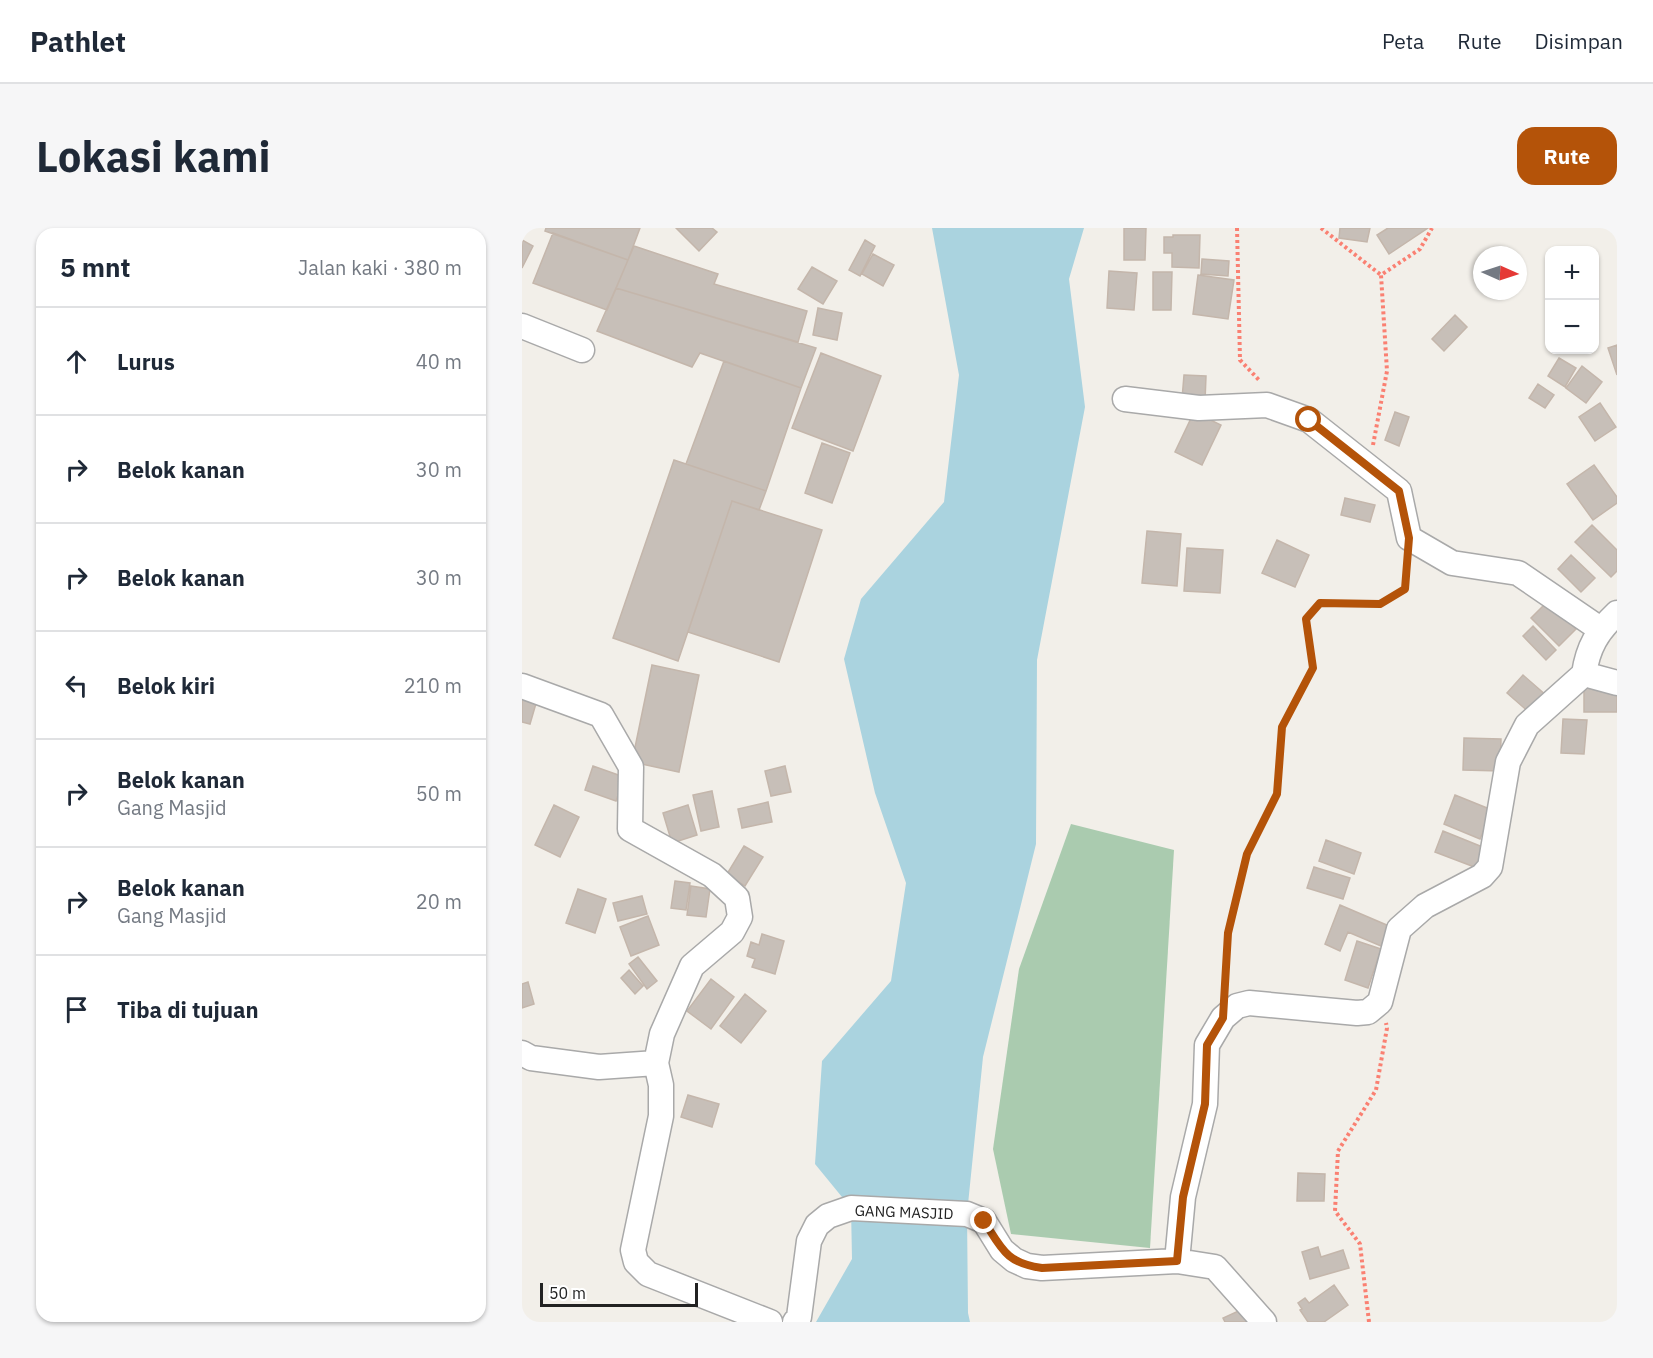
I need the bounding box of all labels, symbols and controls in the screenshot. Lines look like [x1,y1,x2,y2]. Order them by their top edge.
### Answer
text: Pathlet [30,23,126,60]
text: Peta [1382,27,1424,55]
text: Rute [1457,27,1502,55]
text: Disimpan [1535,27,1623,55]
button: Rute [1517,127,1617,185]
text: Lokasi kami [36,129,270,184]
north arrow [1473,246,1527,300]
map controls [1545,246,1599,354]
button: + [1545,246,1599,300]
text: 5 mnt [60,250,130,284]
text: Jalan kaki · 380 m [298,254,462,281]
button: − [1545,300,1599,354]
icon: ahead [60,345,93,378]
text: Lurus [117,347,175,376]
text: 40 m [416,348,462,375]
route start [1295,406,1321,432]
icon: right [60,453,93,486]
text: Belok kanan [117,455,245,484]
text: 30 m [416,456,462,483]
icon: right [60,561,93,594]
text: Belok kanan [117,563,245,592]
text: 30 m [416,564,462,591]
icon: left [60,669,93,702]
text: Belok kiri [117,671,215,700]
text: 210 m [404,672,462,699]
text: Belok kanan [117,765,245,794]
icon: right [60,777,93,810]
text: 50 m [416,780,462,807]
text: Gang Masjid [117,794,226,821]
text: Belok kanan [117,873,245,902]
icon: right [60,885,93,918]
text: 20 m [416,888,462,915]
text: Gang Masjid [117,902,226,929]
icon: arrive [60,993,93,1026]
text: Tiba di tujuan [117,995,259,1024]
street label: GANG MASJID [854,1201,954,1223]
route end [970,1207,996,1233]
scale bar [540,1280,698,1308]
text: 50 m [549,1283,586,1303]

